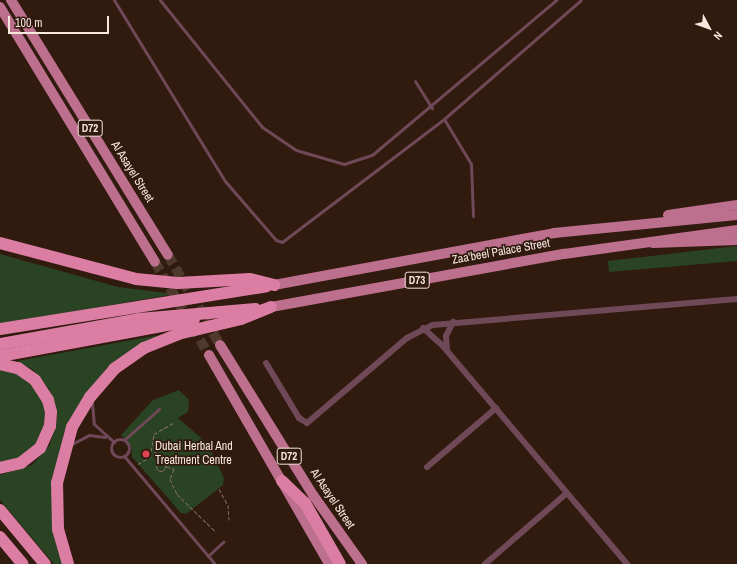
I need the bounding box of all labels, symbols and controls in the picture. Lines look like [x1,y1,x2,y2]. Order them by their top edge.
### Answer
scale bar [10,8,111,34]
north arrow [689,8,729,48]
text: 100 m [15,15,42,31]
text: N [711,29,725,43]
road number: D72 [77,119,103,137]
street label: Al Asayel Street [107,138,157,206]
street label: Zaa'beel Palace Street [451,236,551,268]
road number: D73 [404,271,430,289]
place label: Dubai Herbal And Treatment Centre [155,440,233,468]
road number: D72 [276,447,302,465]
marker: Dubai Herbal And Treatment Centre [140,448,152,460]
street label: Al Asayel Street [306,466,358,532]

